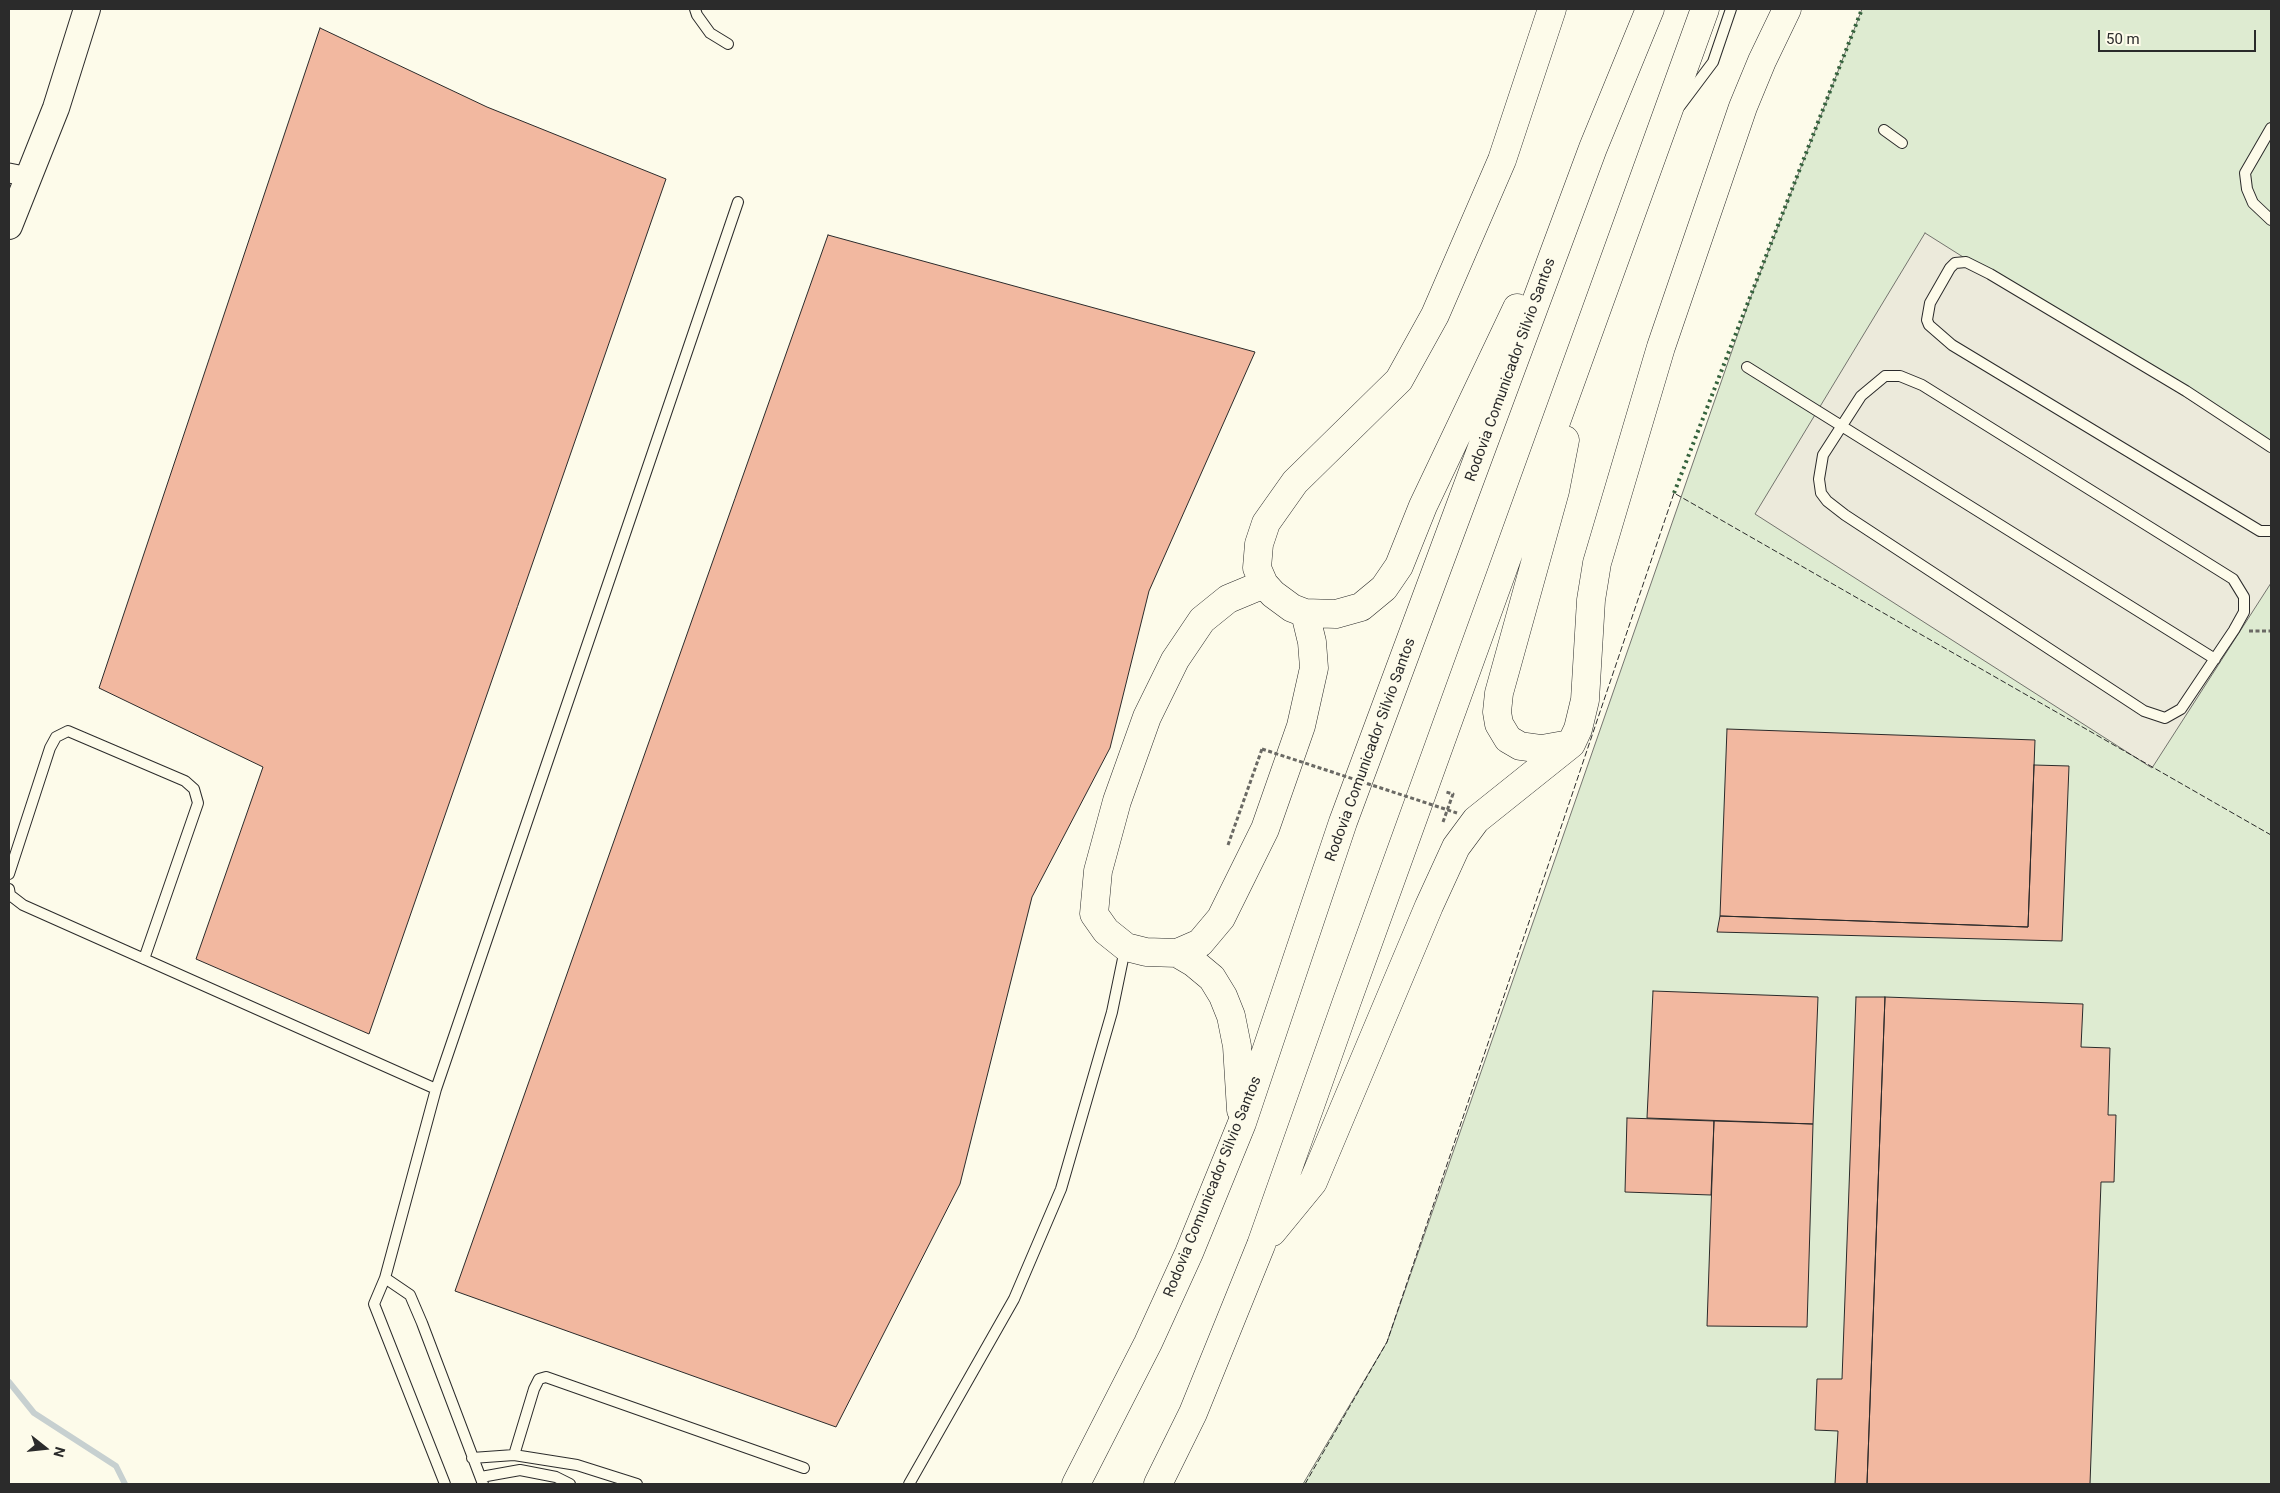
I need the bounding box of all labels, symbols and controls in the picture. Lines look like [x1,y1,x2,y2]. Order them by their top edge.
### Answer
scale bar [2100,20,2258,52]
text: 50 m [2106,30,2140,48]
street label: Rodovia Comunicador Silvio Santos [1462,256,1560,484]
street label: Rodovia Comunicador Silvio Santos [1322,636,1420,864]
street label: Rodovia Comunicador Silvio Santos [1160,1074,1266,1300]
north arrow [20,1423,70,1473]
text: N [50,1445,68,1459]

